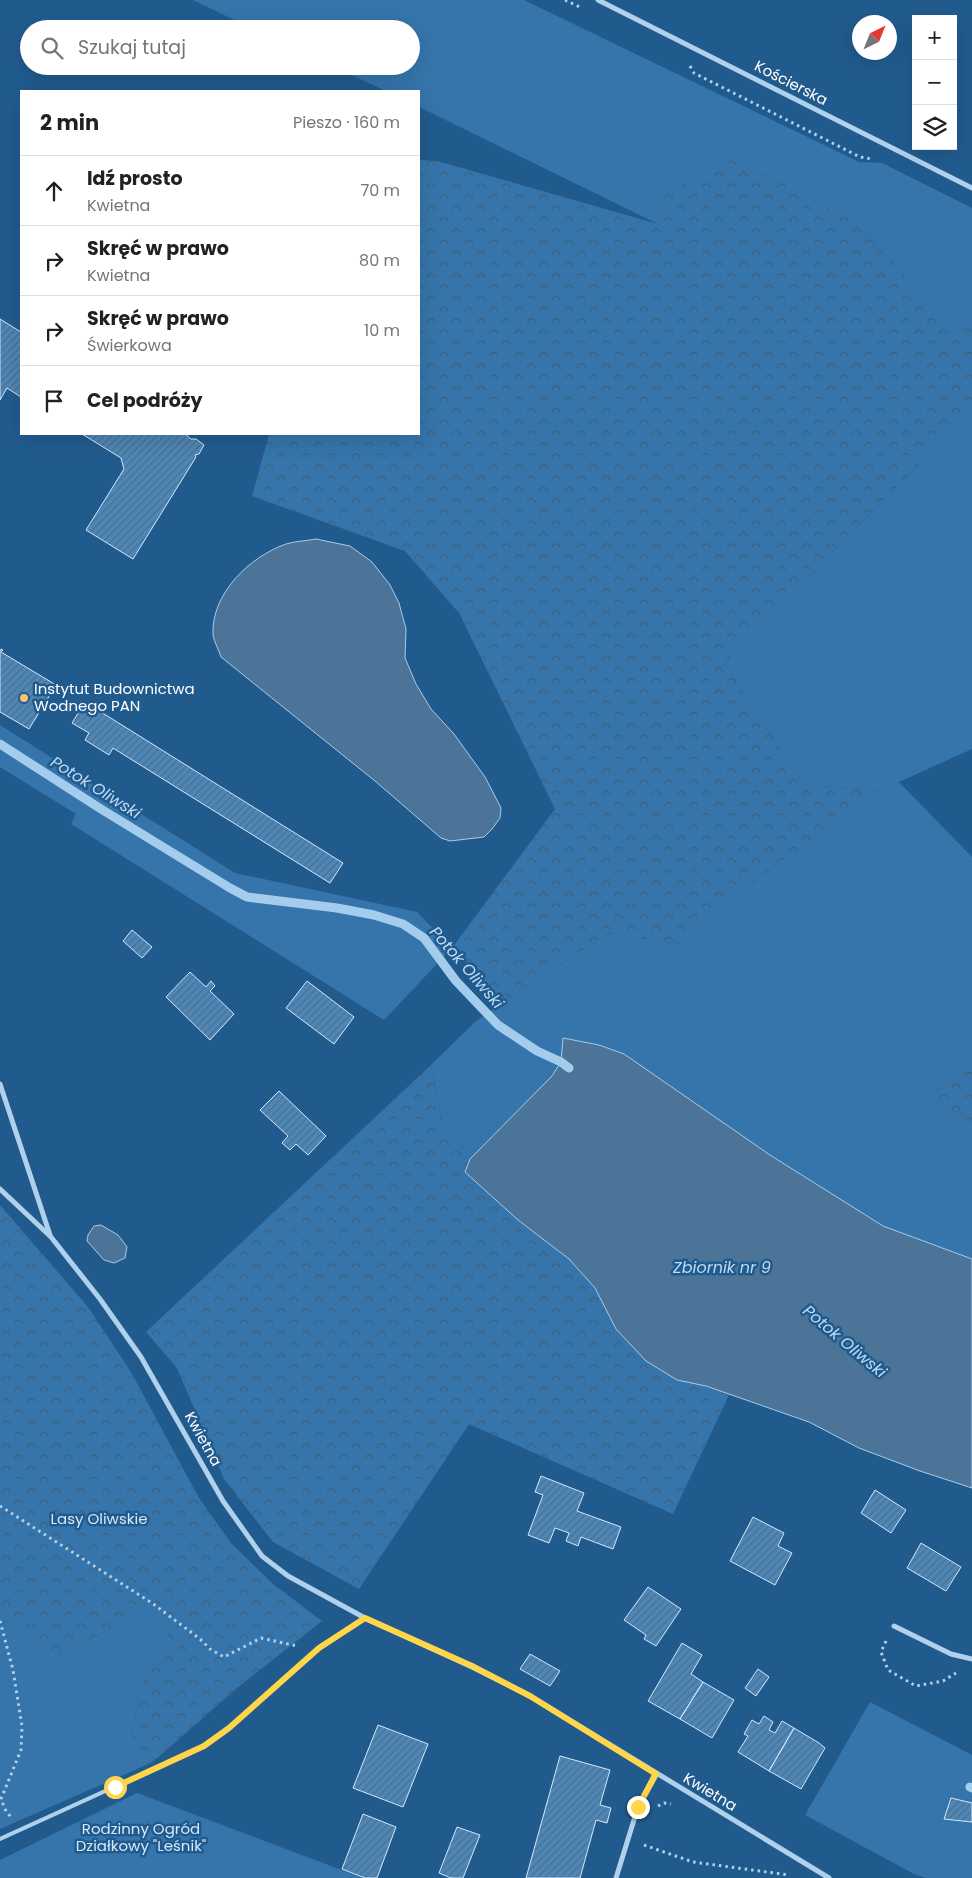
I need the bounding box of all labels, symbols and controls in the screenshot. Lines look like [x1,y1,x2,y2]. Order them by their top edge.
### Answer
north arrow [852,15,897,60]
map controls [912,15,957,150]
button: + [912,15,957,60]
search box [20,20,420,75]
icon: search [38,34,66,62]
text: Szukaj tutaj [78,34,186,61]
street label: Kościerska [751,55,832,110]
button: − [912,60,957,105]
button: layers [912,105,957,150]
text: 2 min [40,108,99,137]
text: Pieszo · 160 m [293,111,400,134]
text: Idź prosto [87,165,183,192]
icon: ahead [40,177,68,205]
text: 70 m [360,179,400,202]
text: Kwietna [87,194,150,217]
text: Skręć w prawo [87,235,229,262]
icon: right [40,247,68,275]
text: 80 m [359,249,400,272]
text: Kwietna [87,264,150,287]
text: Skręć w prawo [87,305,229,332]
icon: right [40,317,68,345]
text: 10 m [364,319,400,342]
text: Świerkowa [87,334,172,357]
icon: arrive [40,387,68,415]
text: Cel podróży [87,387,202,414]
place label: Instytut Budownictwa Wodnego PAN [34,678,195,716]
marker: Instytut Budownictwa Wodnego PAN [18,692,30,704]
water label: Potok Oliwski [46,750,146,825]
water label: Potok Oliwski [424,921,510,1014]
water label: Zbiornik nr 9 [672,1256,771,1279]
water label: Potok Oliwski [798,1300,892,1384]
street label: Kwietna [180,1408,227,1470]
park label: Lasy Oliwskie [51,1508,147,1529]
street label: Kwietna [679,1767,741,1816]
route start [104,1776,127,1799]
route end [627,1796,650,1819]
park label: Rodzinny Ogród Działkowy "Leśnik" [76,1818,206,1856]

